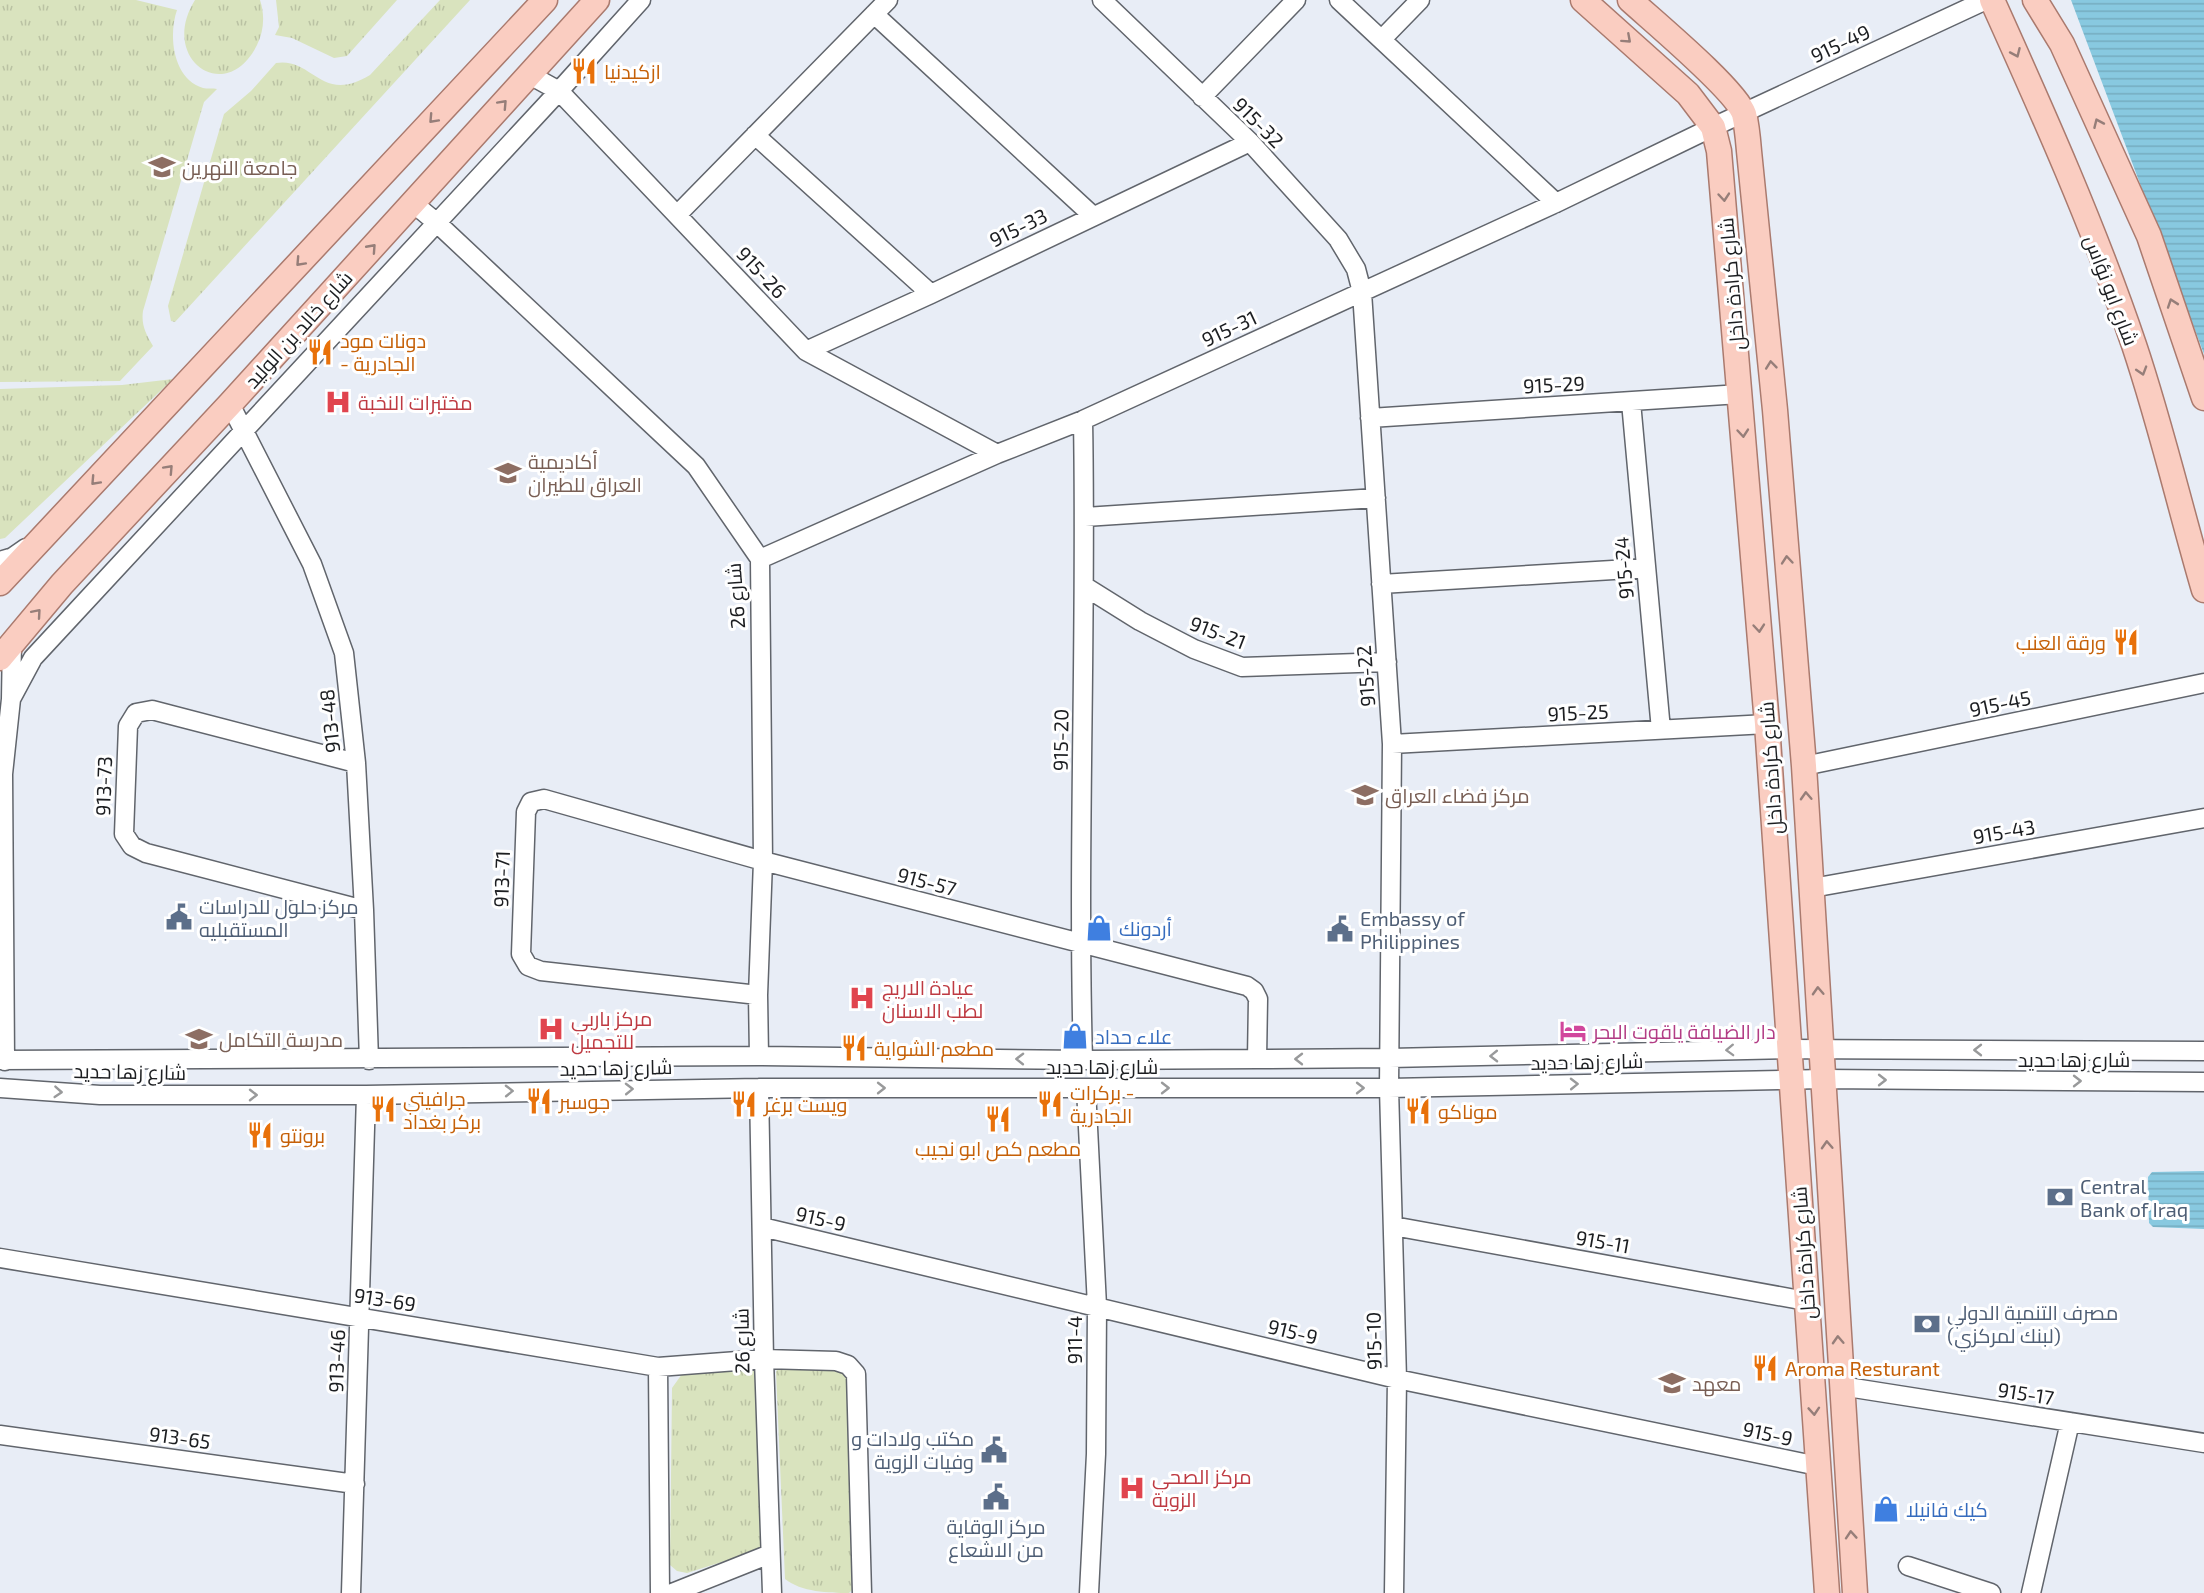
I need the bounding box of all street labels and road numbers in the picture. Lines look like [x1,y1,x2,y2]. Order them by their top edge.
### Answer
street label: 915-49 [1806,19,1874,67]
street label: 915-32 [1229,92,1289,152]
street label: 915-33 [985,203,1051,251]
street label: شارع كرادة داخل [1713,216,1752,351]
street label: شارع ابو نؤاس [2077,231,2144,350]
street label: 915-26 [732,241,792,303]
street label: شارع خالد بن الوليد [239,266,359,394]
street label: 915-31 [1198,305,1260,351]
street label: 915-29 [1523,370,1585,398]
street label: 915-24 [1608,536,1638,600]
street label: شارع 26 [721,562,752,630]
street label: 915-21 [1186,610,1250,654]
street label: 915-22 [1351,644,1379,708]
street label: 915-45 [1967,685,2033,721]
street label: 913-48 [314,688,344,754]
street label: 915-25 [1547,698,1609,726]
street label: شارع كرادة داخل [1753,701,1790,835]
street label: 915-20 [1047,709,1073,771]
street label: 913-73 [90,756,116,816]
street label: 915-43 [1971,814,2037,848]
street label: 913-71 [488,850,514,908]
street label: 915-57 [895,862,959,900]
street label: شارع زها حديد [2018,1047,2130,1074]
street label: شارع زها حديد [1531,1048,1644,1077]
street label: شارع زها حديد [560,1054,673,1083]
street label: شارع زها حديد [1046,1054,1158,1081]
street label: شارع زها حديد [73,1058,186,1087]
street label: شارع كرادة داخل [1786,1186,1823,1320]
street label: 915-9 [794,1201,848,1235]
street label: 915-11 [1574,1224,1632,1258]
street label: 913-69 [352,1282,418,1316]
street label: شارع 26 [728,1308,757,1374]
street label: 915-10 [1360,1312,1386,1370]
street label: 915-9 [1266,1313,1320,1349]
street label: 911-4 [1062,1316,1086,1364]
street label: 913-46 [323,1329,349,1393]
street label: 915-17 [1996,1377,2056,1409]
street label: 915-9 [1741,1416,1795,1450]
street label: 913-65 [148,1421,212,1453]

